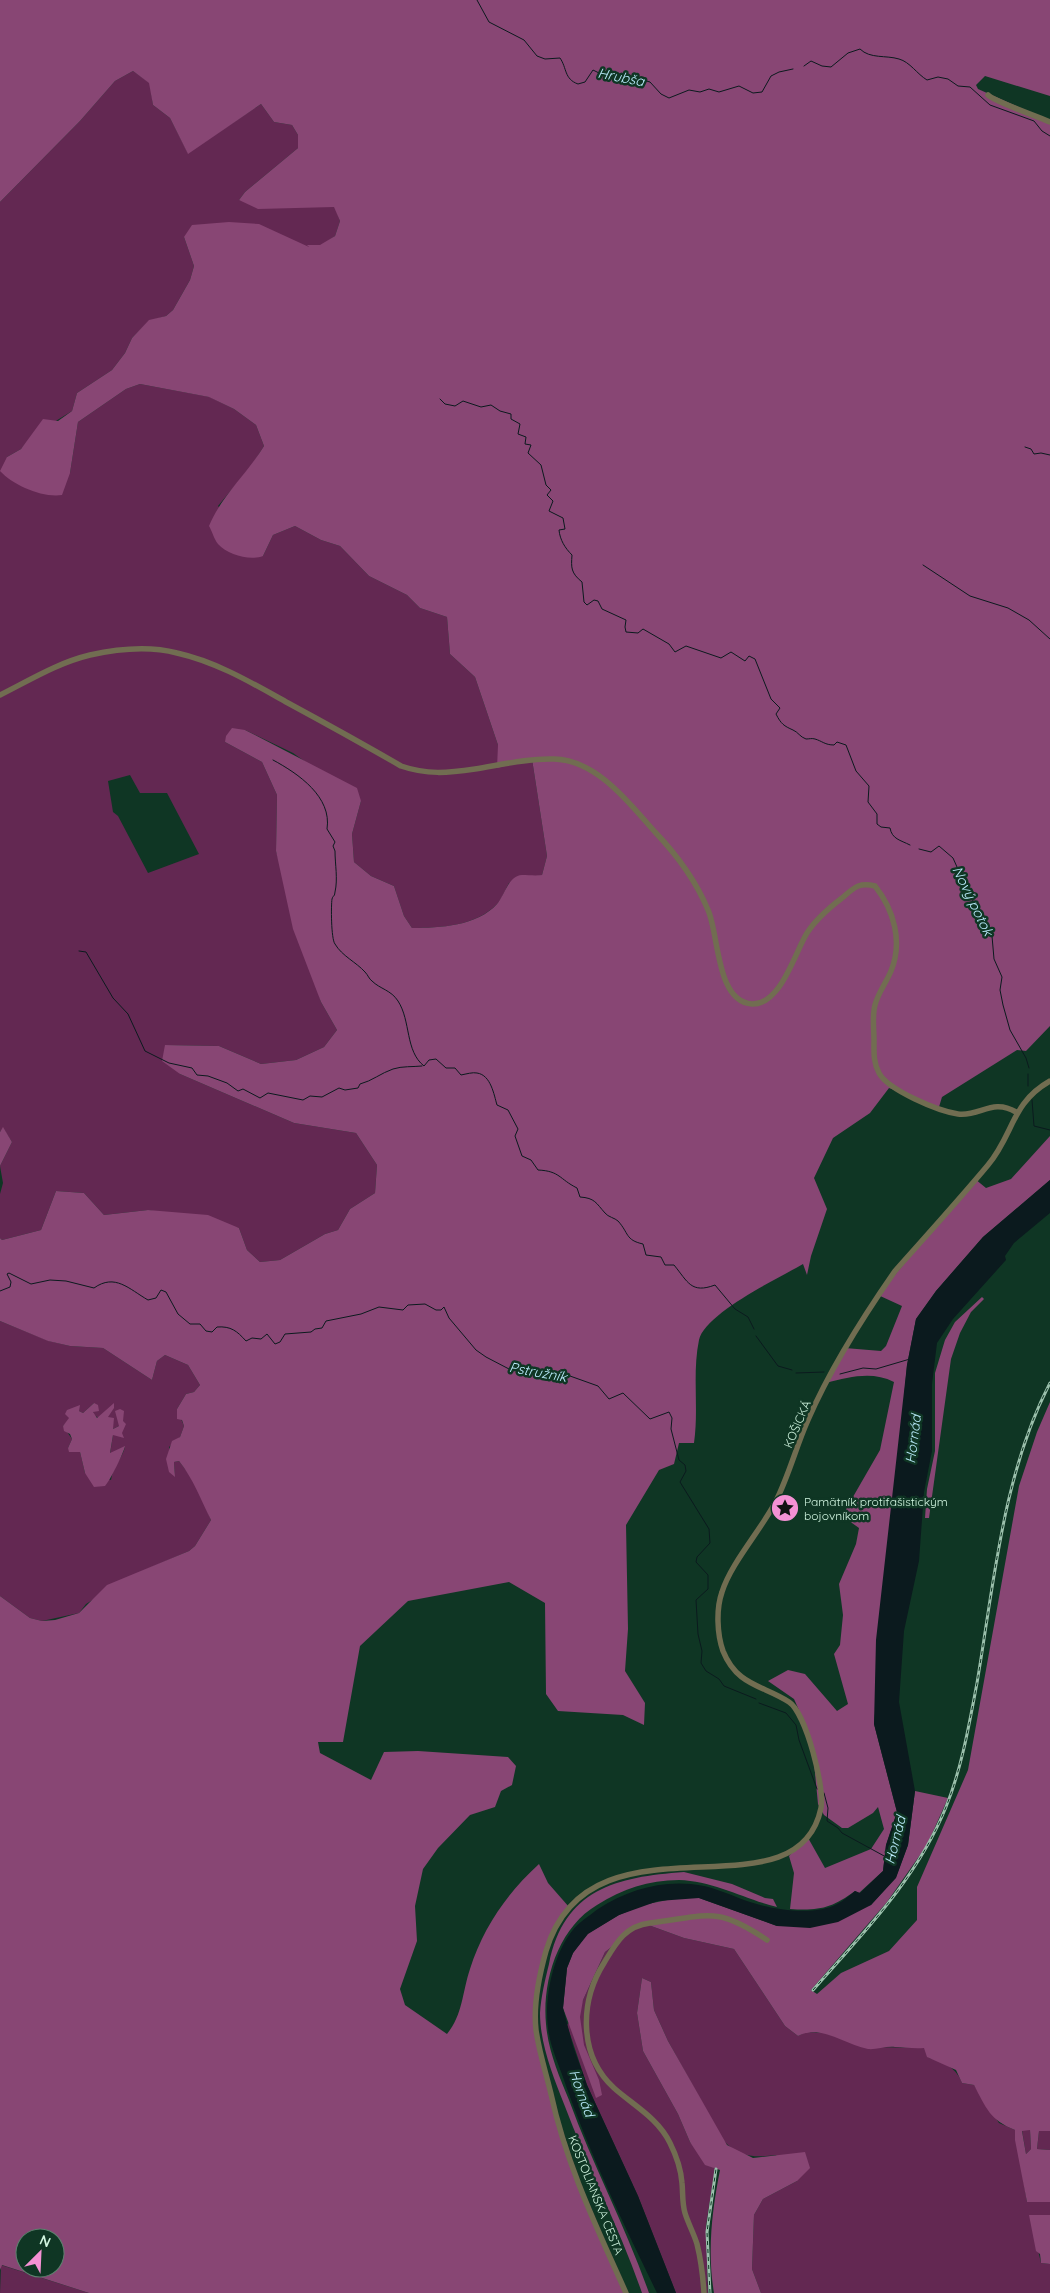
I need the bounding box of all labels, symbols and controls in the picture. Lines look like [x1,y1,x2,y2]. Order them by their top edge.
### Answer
water label: Hrubša [596,64,647,91]
water label: Nový potok [948,863,998,940]
water label: Pstružník [508,1358,570,1386]
street label: KOŠICKÁ [780,1398,814,1450]
water label: Hornád [901,1412,925,1464]
place icon: Pamätník protifašistickým bojovníkom [770,1493,800,1523]
place label: Pamätník protifašistickým bojovníkom [804,1494,948,1523]
water label: Hornád [880,1813,910,1866]
water label: Hornád [565,2067,599,2121]
street label: KOSTOLIANSKA CESTA [565,2133,627,2257]
north arrow [15,2228,65,2278]
text: N [37,2231,54,2251]

